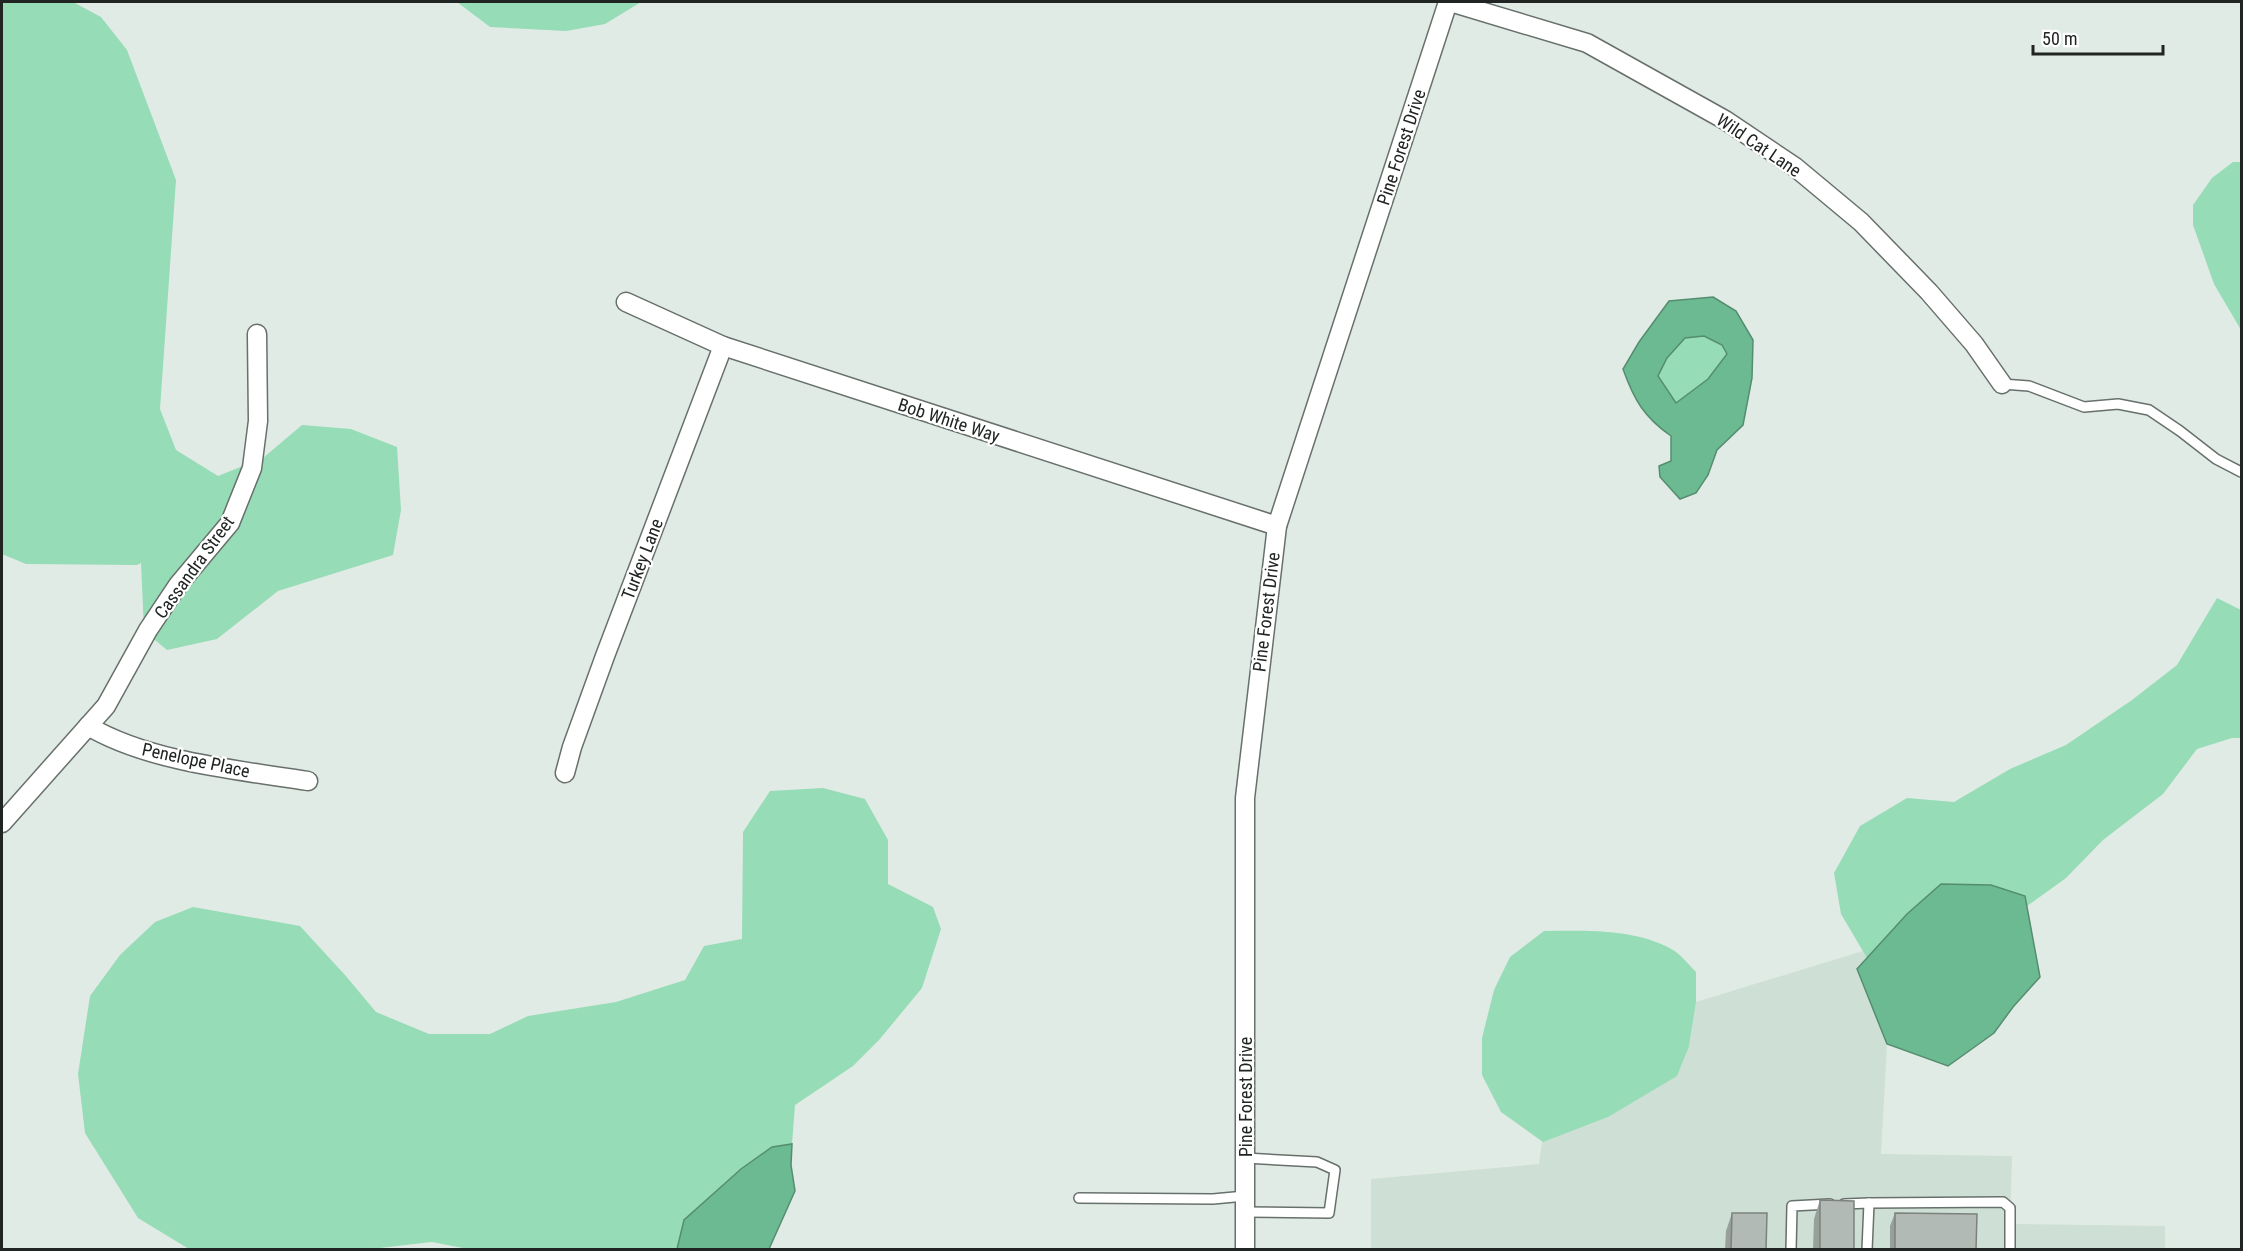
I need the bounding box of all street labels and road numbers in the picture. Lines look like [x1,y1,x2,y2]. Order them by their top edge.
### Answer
street label: Pine Forest Drive [1372,87,1430,207]
street label: Wild Cat Lane [1713,109,1805,181]
street label: Bob White Way [895,394,1003,446]
street label: Cassandra Street [150,512,238,622]
street label: Turkey Lane [617,516,667,602]
street label: Pine Forest Drive [1248,551,1284,673]
street label: Penelope Place [140,738,252,782]
street label: Pine Forest Drive [1235,1037,1256,1157]

